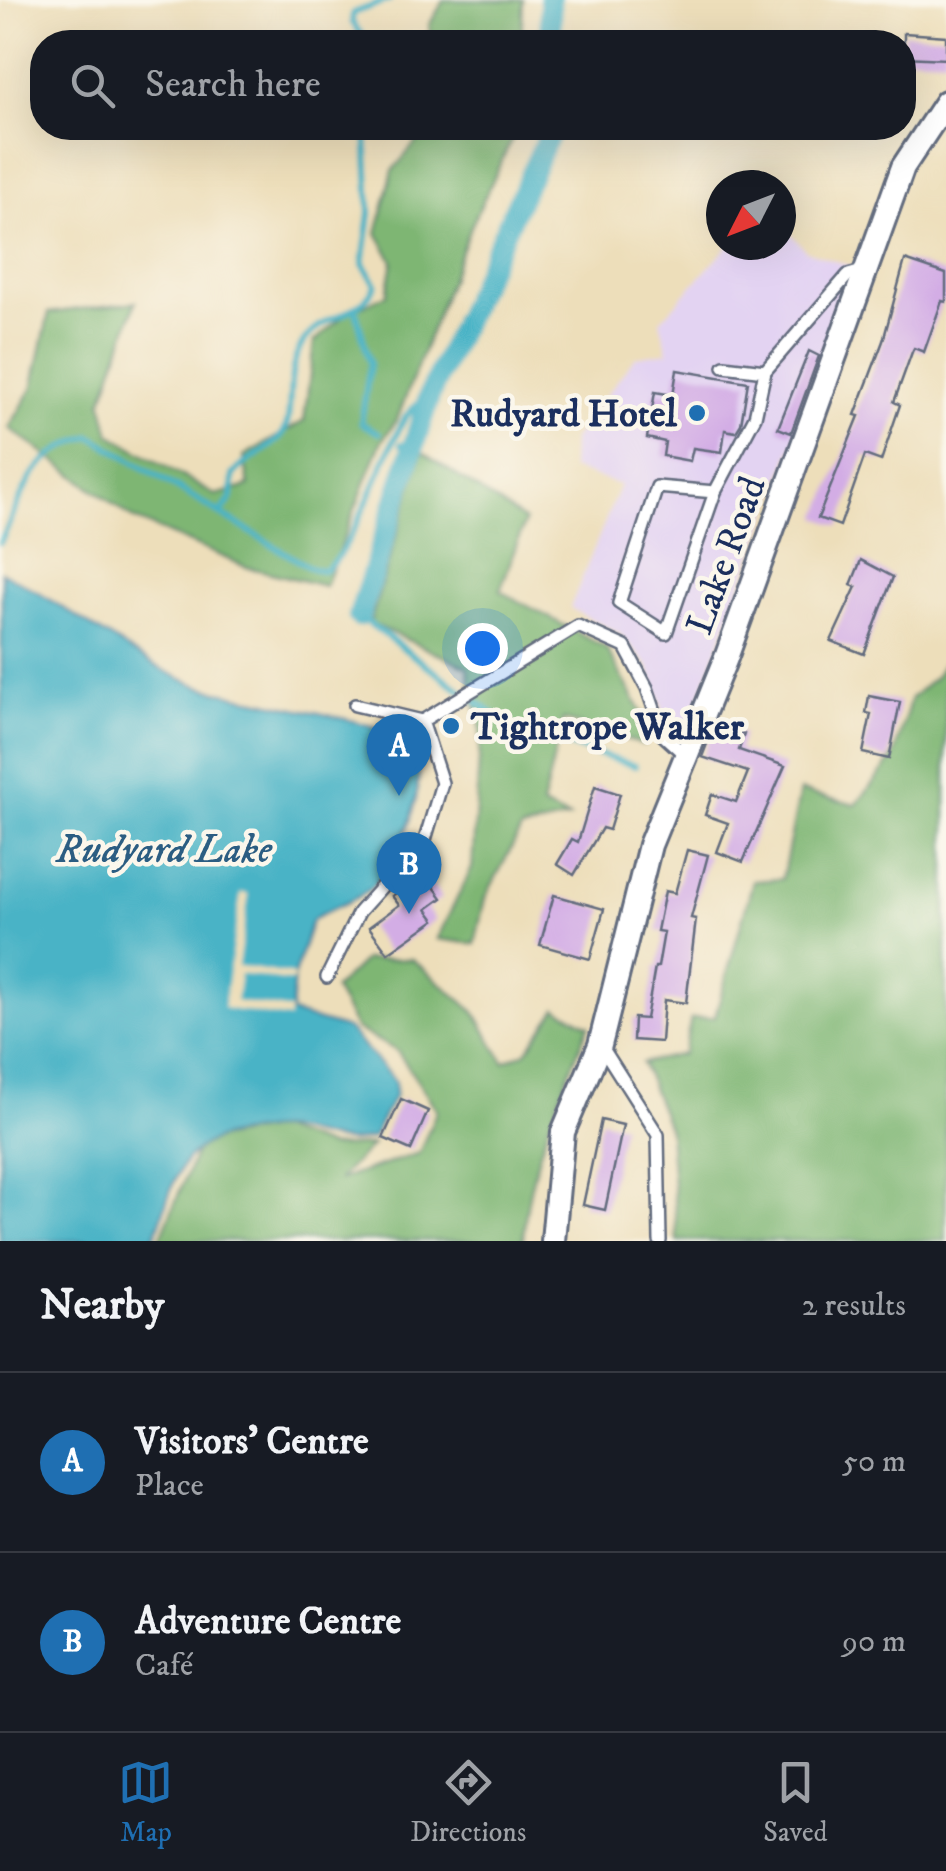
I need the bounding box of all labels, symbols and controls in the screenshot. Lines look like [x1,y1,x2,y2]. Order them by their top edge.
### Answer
search box [30,30,916,140]
icon: search [65,58,120,113]
text: Search here [145,61,321,109]
north arrow [706,170,796,260]
place label: Rudyard Hotel [450,391,678,439]
marker: Rudyard Hotel [686,402,708,424]
street label: Lake Road [676,470,778,641]
your location [457,623,508,674]
place label: Tightrope Walker [470,704,745,752]
pin: A [366,714,432,796]
marker: Tightrope Walker [440,715,462,737]
water label: Rudyard Lake [55,826,273,876]
pin: B [376,832,442,914]
text: Nearby [40,1280,164,1332]
text: 2 results [802,1286,906,1326]
text: Visitors' Centre [135,1418,369,1466]
text: A [62,1442,83,1482]
text: 50 m [842,1442,906,1482]
text: Place [135,1466,204,1506]
text: Adventure Centre [135,1598,401,1646]
text: B [62,1622,83,1662]
text: 90 m [842,1622,906,1662]
text: Café [135,1646,193,1686]
tab: Map [118,1755,173,1850]
tab: Directions [410,1755,526,1850]
tab: Saved [763,1755,828,1850]

